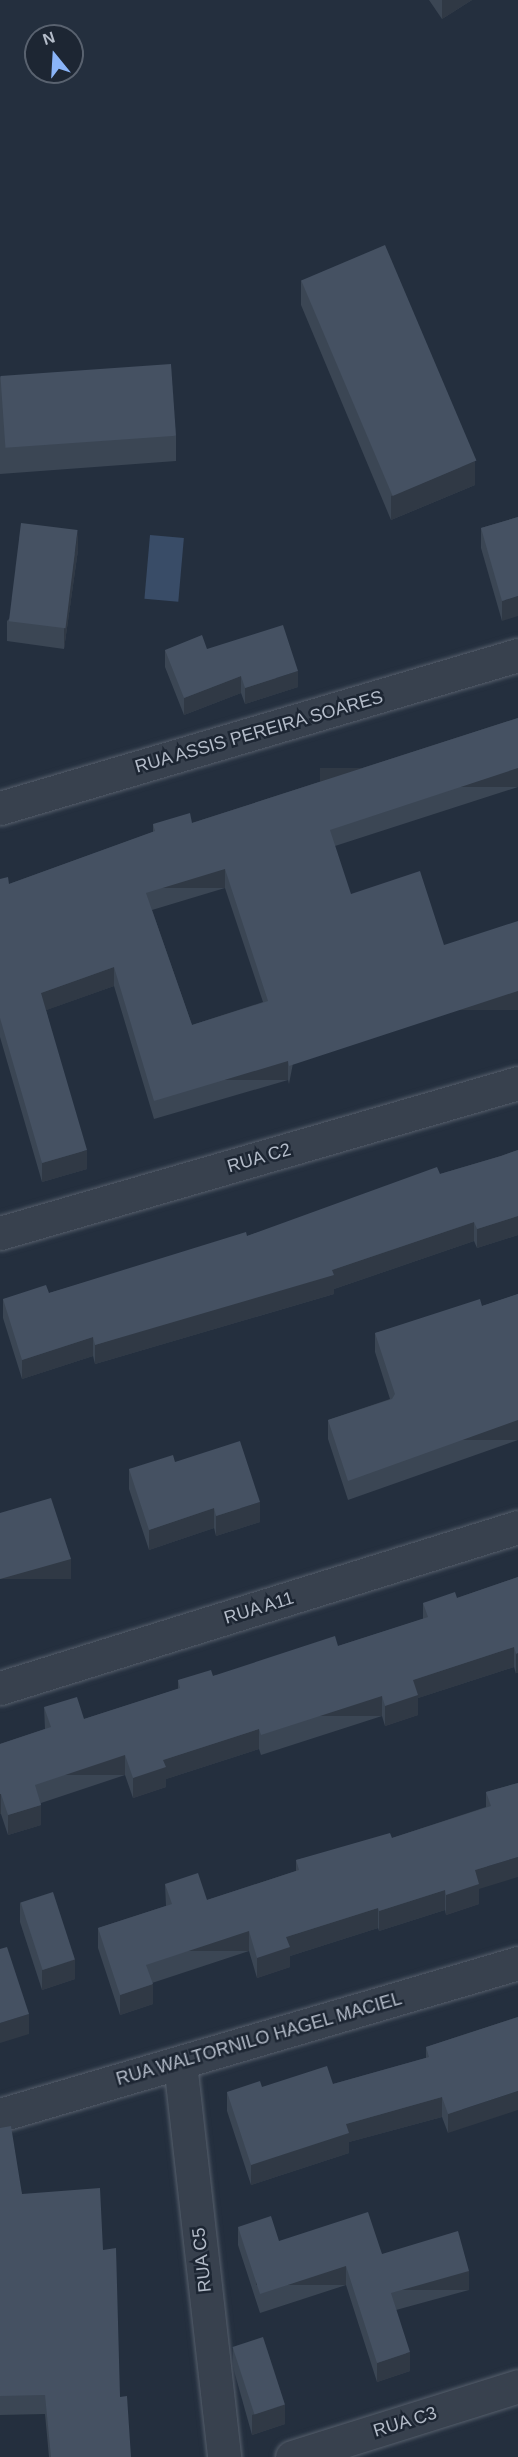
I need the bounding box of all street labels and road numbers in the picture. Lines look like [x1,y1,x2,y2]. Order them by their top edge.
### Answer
street label: RUA ASSIS PEREIRA SOARES [131,686,387,778]
street label: RUA C2 [224,1139,294,1177]
street label: RUA A11 [221,1587,297,1629]
street label: RUA WALTORNILO HAGEL MACIEL [113,1988,405,2090]
street label: RUA C5 [188,2226,216,2294]
street label: RUA C3 [370,2402,440,2442]

